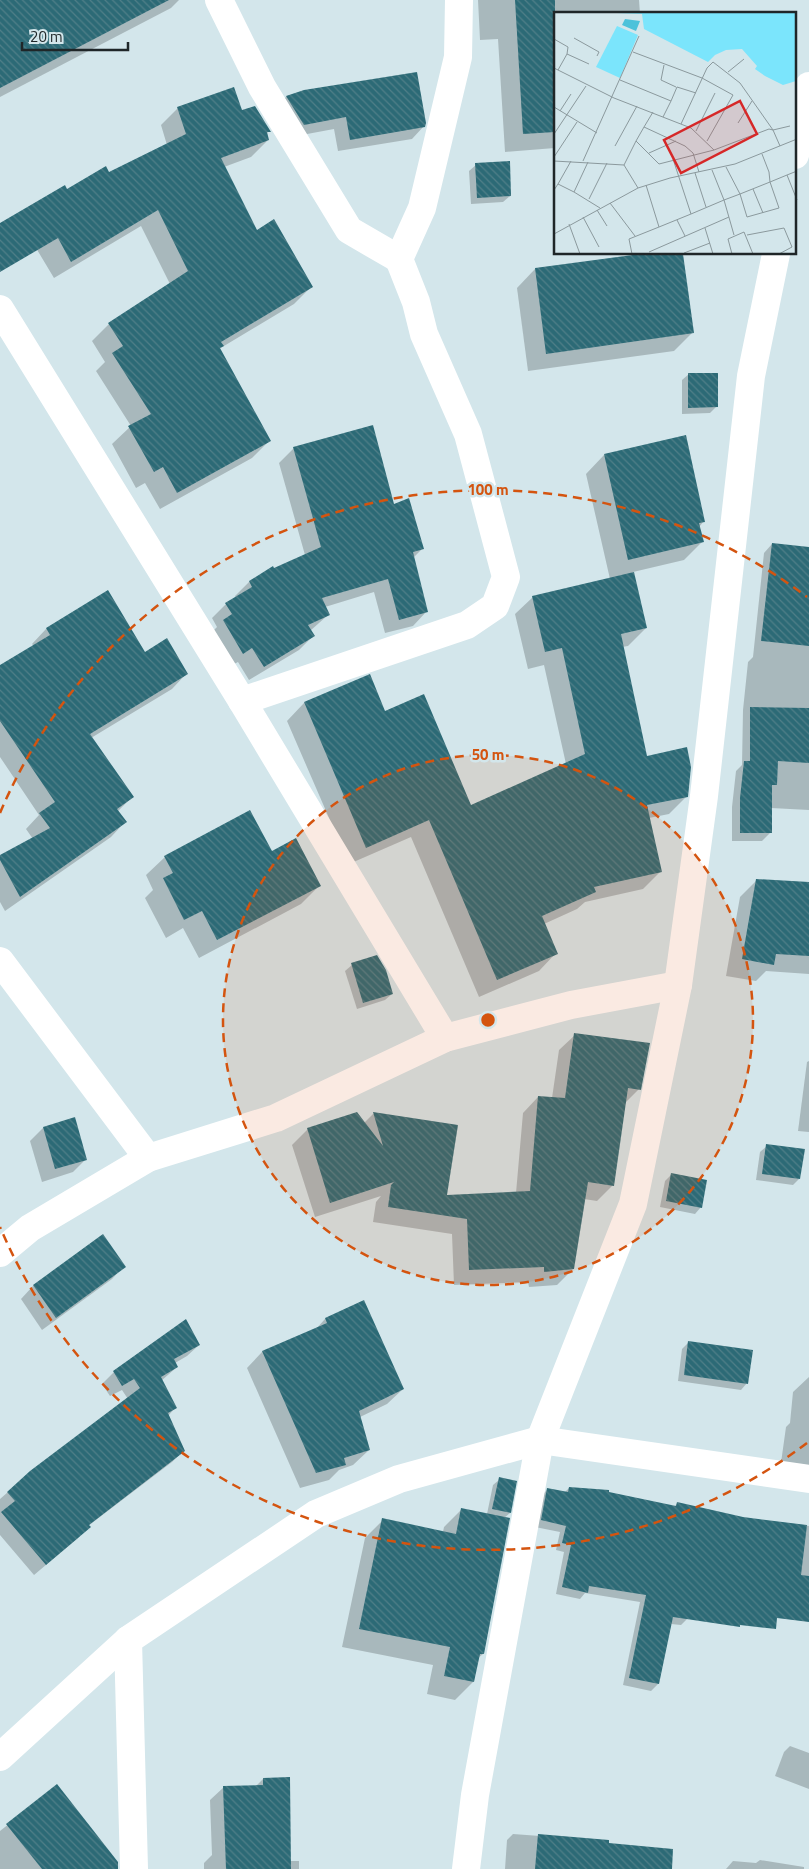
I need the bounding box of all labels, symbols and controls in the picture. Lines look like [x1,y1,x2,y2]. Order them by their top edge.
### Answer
inset map [554,12,796,255]
scale bar [22,20,129,52]
text: 20 m [30,25,63,48]
text: 100 m [467,478,509,501]
text: 50 m [472,743,504,766]
centre of rings [479,1011,497,1029]

